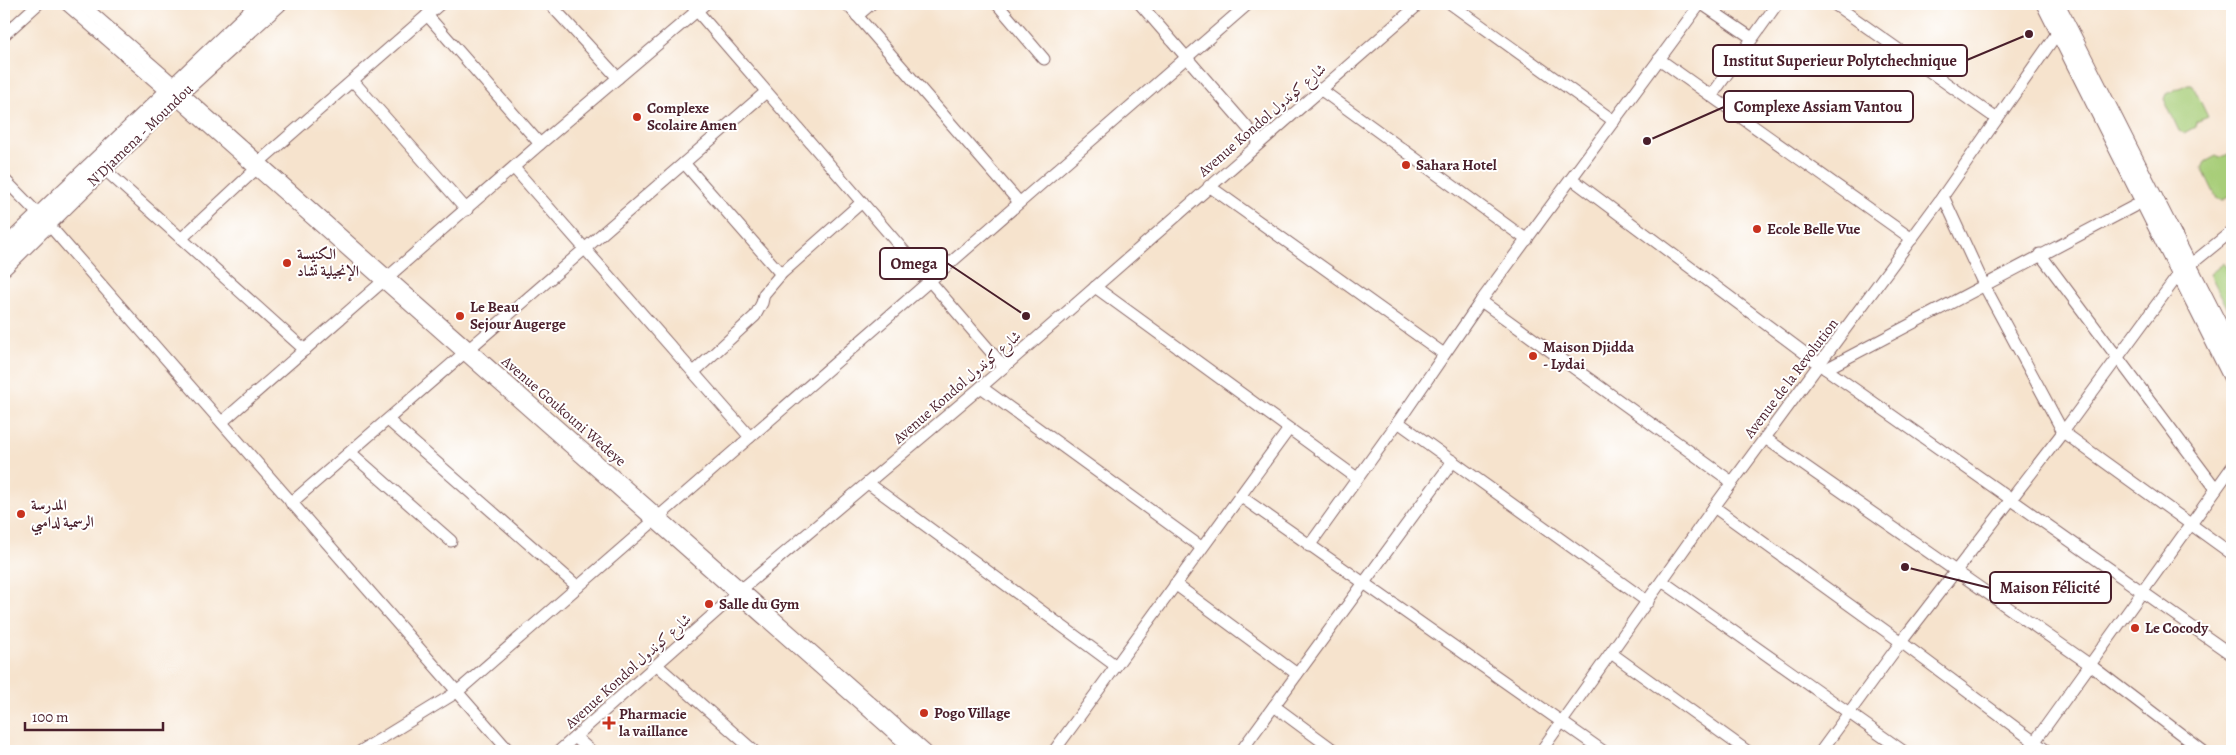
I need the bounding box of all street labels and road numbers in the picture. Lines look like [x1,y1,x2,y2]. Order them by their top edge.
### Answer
street label: Avenue Kondol شارع كوندول [1193,59,1332,184]
street label: N'Djamena - Moundou [83,79,198,191]
street label: Avenue de la Revolution [1739,314,1843,443]
street label: Avenue Kondol شارع كوندول [888,326,1027,451]
street label: Avenue Goukouni Wedeye [497,351,631,471]
street label: Avenue Kondol شارع كوندول [560,609,697,736]

